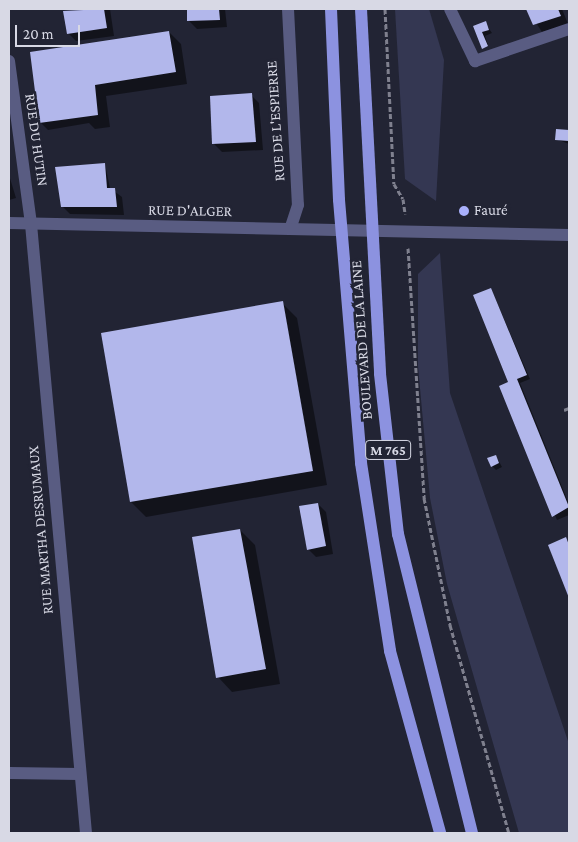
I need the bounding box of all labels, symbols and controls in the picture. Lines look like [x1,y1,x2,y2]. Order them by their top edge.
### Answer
scale bar [18,15,82,47]
text: 20 m [23,26,54,42]
street label: RUE DE L'ESPIERRE [263,60,289,182]
street label: RUE DU HUTIN [21,92,51,188]
street label: RUE D'ALGER [148,201,232,221]
place label: Fauré [474,202,508,220]
marker: Fauré [458,205,470,217]
street label: BOULEVARD DE LA LAINE [347,260,377,420]
road number: M 765 [364,438,412,462]
street label: RUE MARTHA DESRUMAUX [25,445,57,615]

